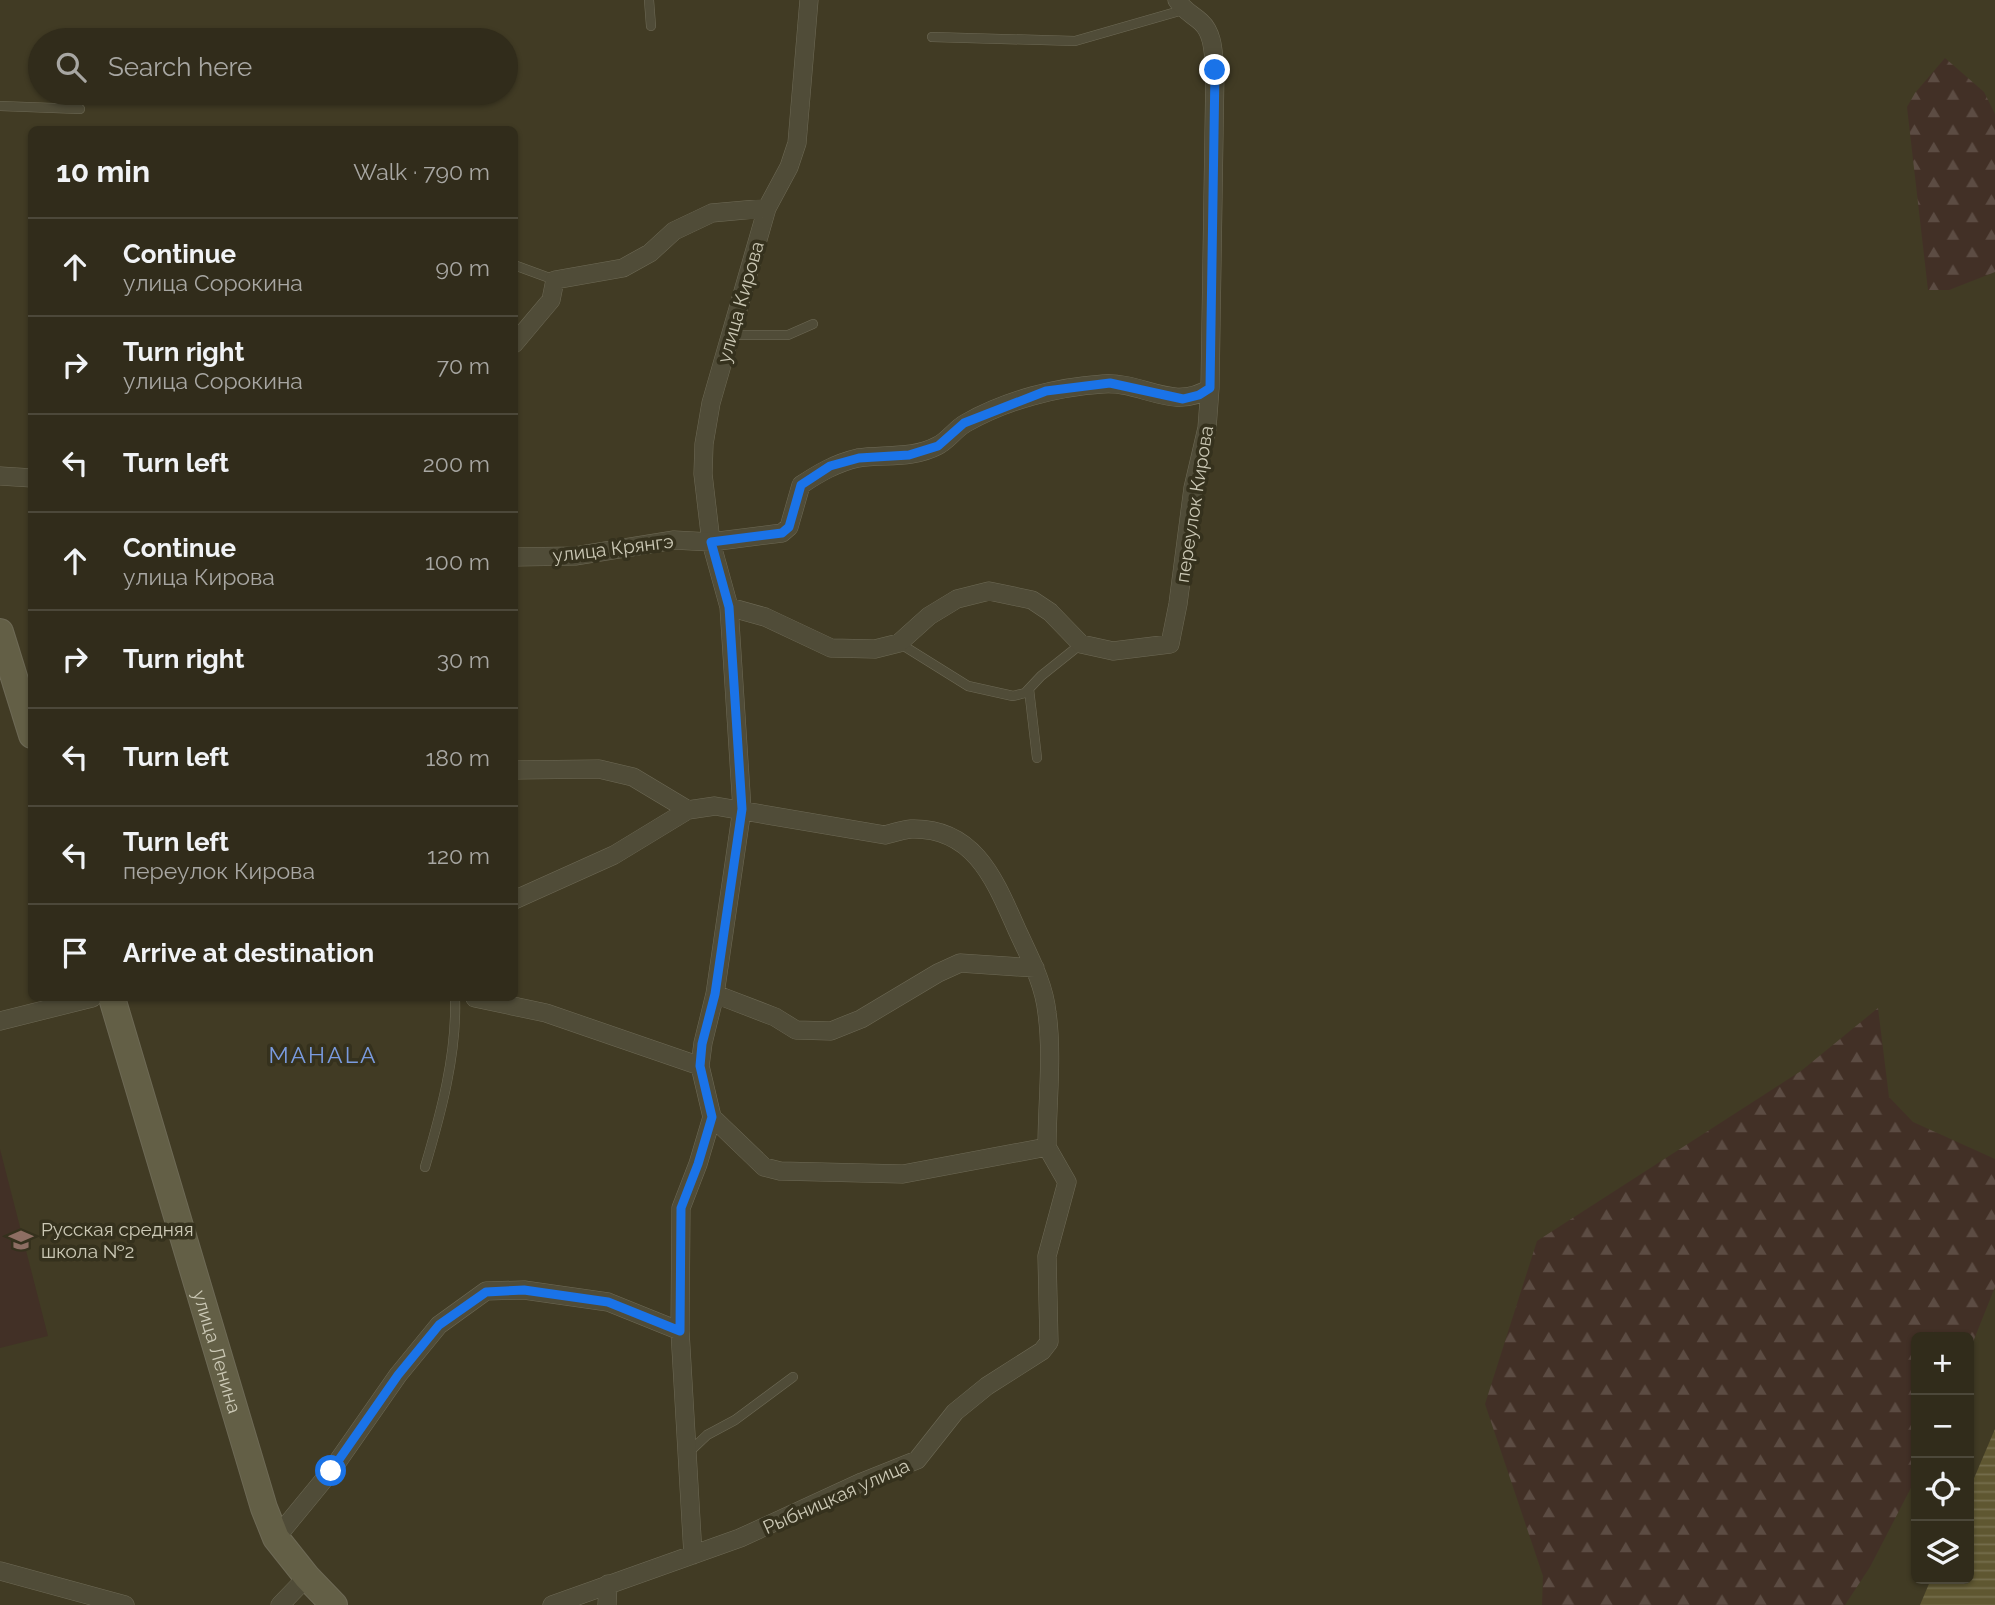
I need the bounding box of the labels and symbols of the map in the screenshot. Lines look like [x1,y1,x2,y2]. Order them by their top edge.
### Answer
route end [1199,54,1230,85]
street label: улица Кирова [712,239,768,365]
street label: переулок Кирова [1171,424,1217,584]
street label: улица Крянгэ [551,530,675,566]
district label: MAHALA [268,1041,378,1068]
place label: Русская средняя школа №2 [41,1218,194,1262]
school or university icon: Русская средняя школа №2 [7,1226,35,1254]
street label: улица Ленина [189,1287,246,1416]
street label: Рыбницкая улица [759,1454,913,1538]
route start [315,1455,346,1486]

